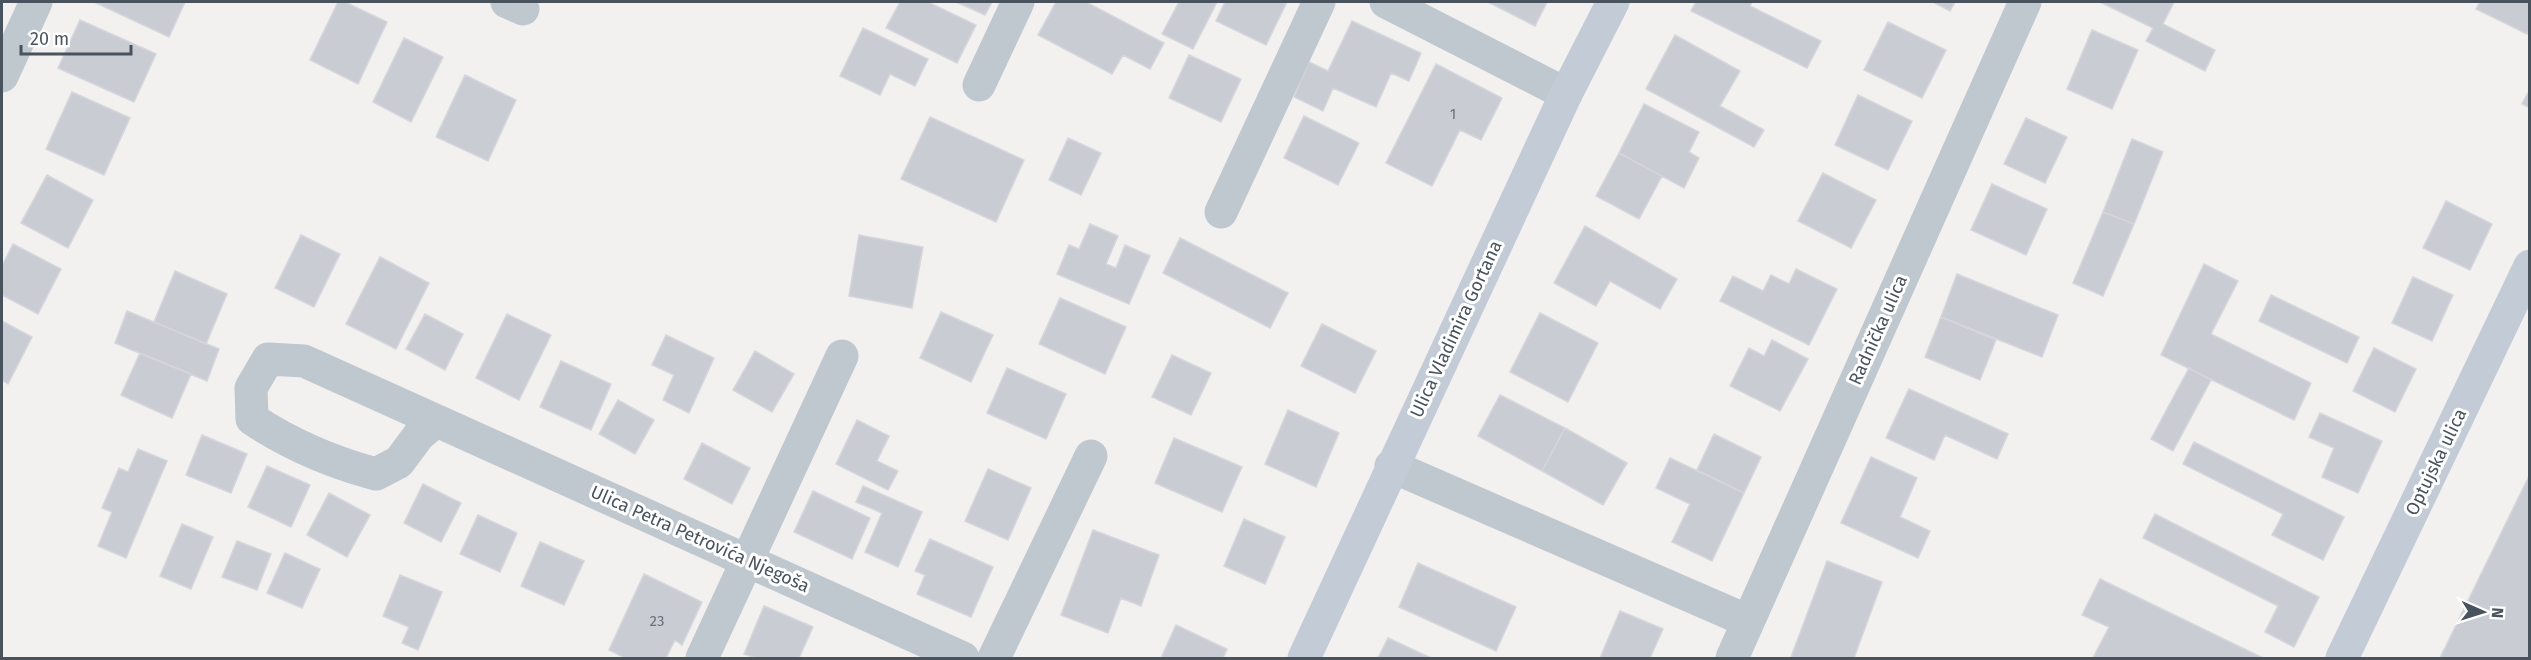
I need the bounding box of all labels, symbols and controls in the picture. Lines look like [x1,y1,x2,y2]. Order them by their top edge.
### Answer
scale bar [21,18,130,56]
text: 20 m [30,28,69,50]
house number: 1 [1450,105,1456,123]
street label: Ulica Vladimira Gortana [1405,237,1507,421]
street label: Radnička ulica [1844,272,1912,388]
street label: Optujska ulica [2401,405,2471,519]
street label: Ulica Petra Petrovića Njegoša [587,481,813,597]
north arrow [2453,582,2513,642]
text: N [2488,607,2507,619]
house number: 23 [650,612,664,630]

